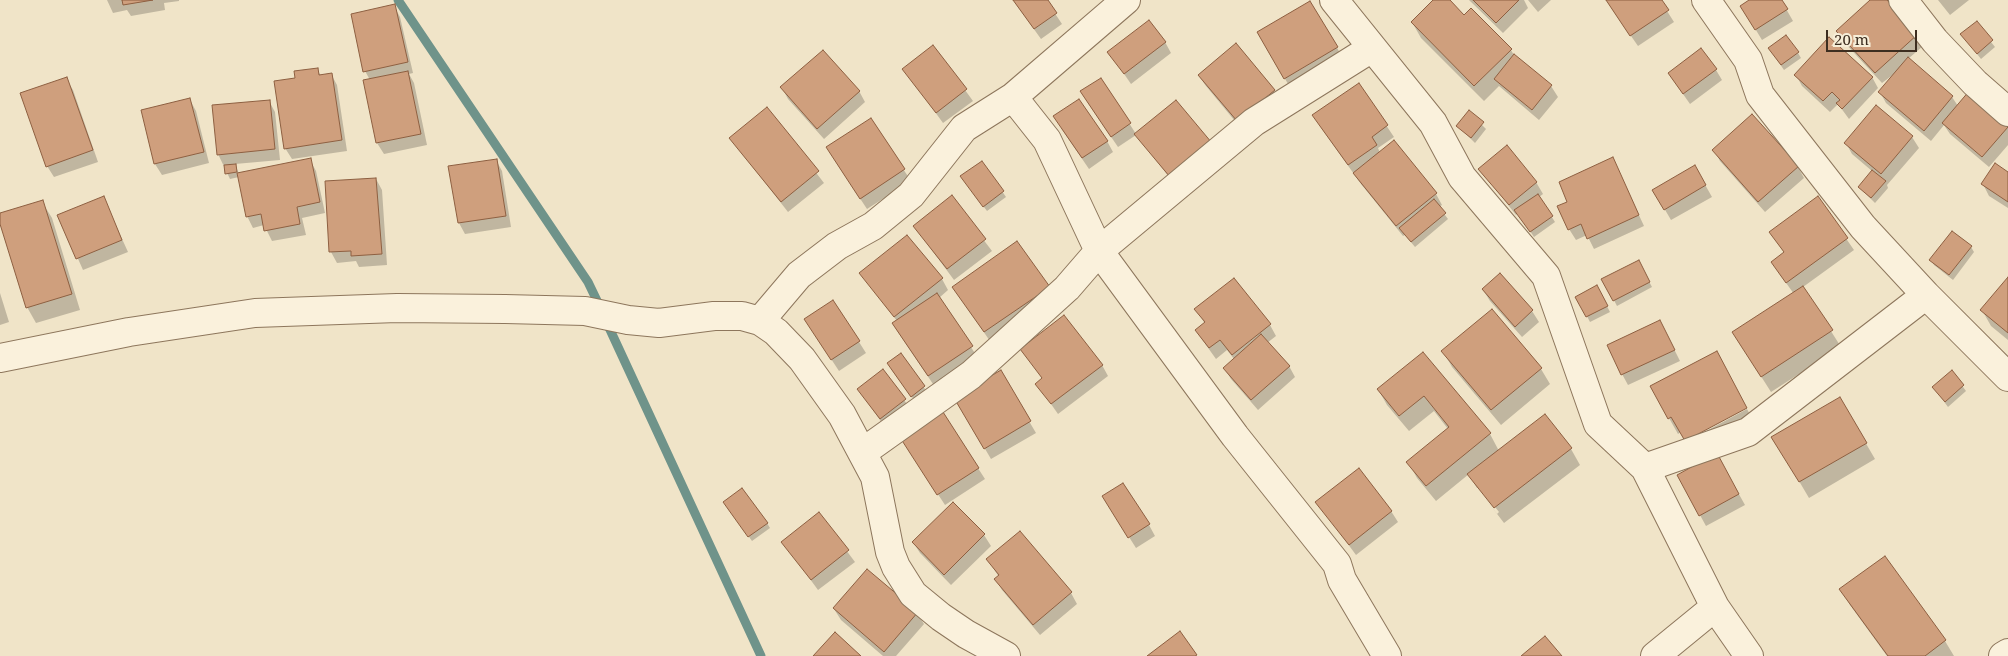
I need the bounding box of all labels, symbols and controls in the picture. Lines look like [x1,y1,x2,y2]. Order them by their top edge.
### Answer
scale bar [1828,20,1919,52]
text: 20 m [1834,29,1869,49]

